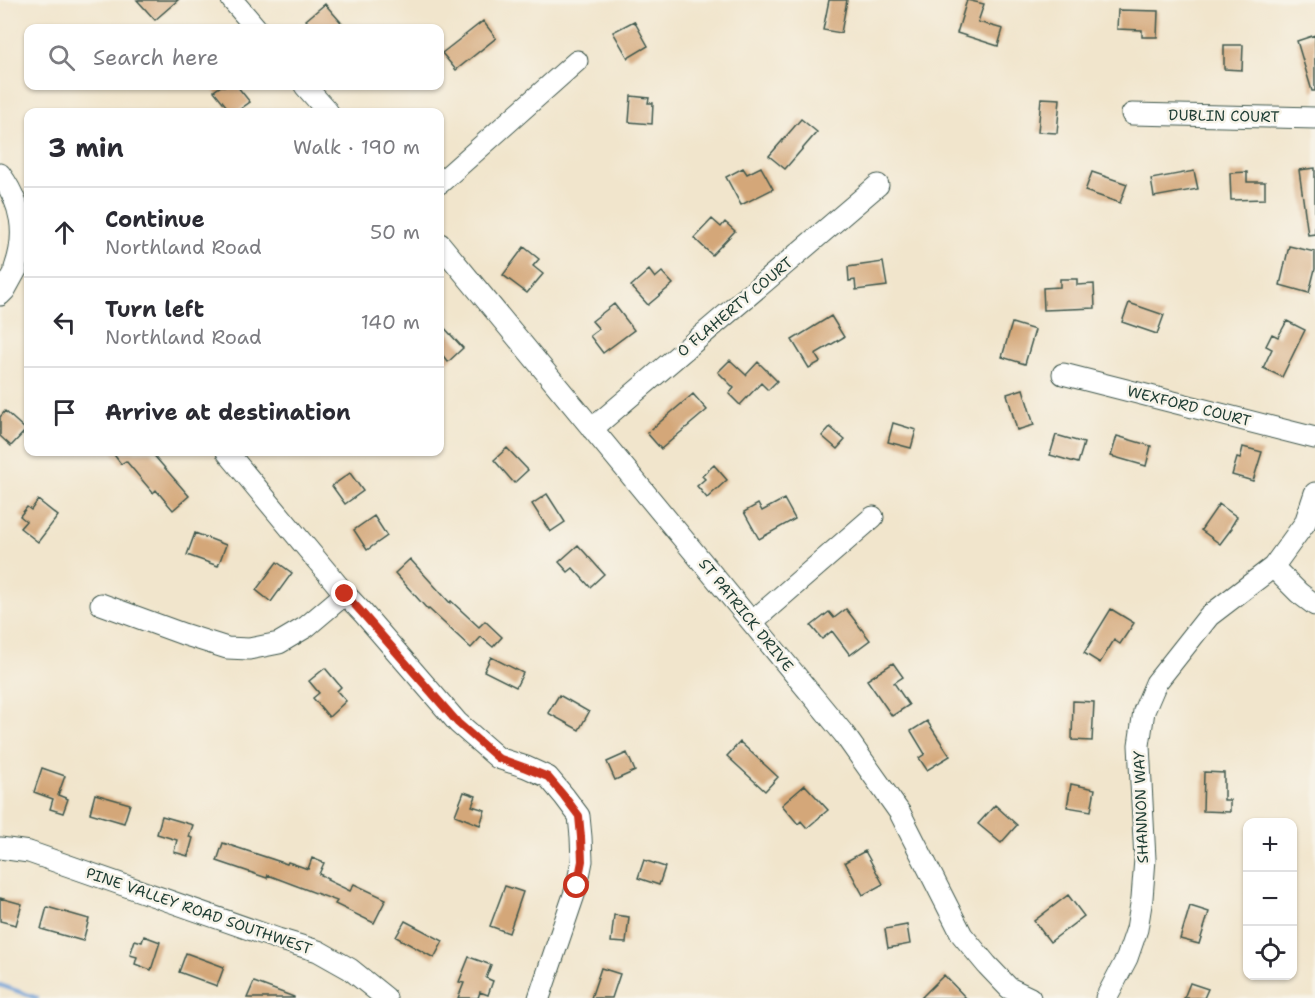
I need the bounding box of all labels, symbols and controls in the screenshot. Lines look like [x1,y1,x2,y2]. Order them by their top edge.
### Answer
search box [24,24,444,90]
icon: search [45,41,78,74]
text: Search here [93,43,219,72]
street label: DUBLIN COURT [1168,105,1280,127]
text: 3 min [48,130,124,165]
text: Walk · 190 m [293,134,420,160]
text: Continue [105,205,205,234]
icon: ahead [48,216,81,249]
text: 50 m [370,219,420,245]
text: Northland Road [105,234,262,260]
street label: O FLAHERTY COURT [673,253,797,361]
text: Turn left [105,295,204,324]
icon: left [48,306,81,339]
text: 140 m [361,309,420,335]
text: Northland Road [105,324,262,350]
street label: WEXFORD COURT [1125,381,1253,431]
icon: arrive [48,396,81,429]
text: Arrive at destination [105,398,351,427]
street label: ST PATRICK DRIVE [694,554,798,676]
route end [331,580,357,606]
street label: SHANNON WAY [1129,750,1153,864]
map controls [1243,818,1297,980]
button: + [1243,818,1297,872]
street label: PINE VALLEY ROAD SOUTHWEST [83,863,315,959]
route start [563,872,589,898]
button: − [1243,872,1297,926]
button: locate [1243,926,1297,980]

